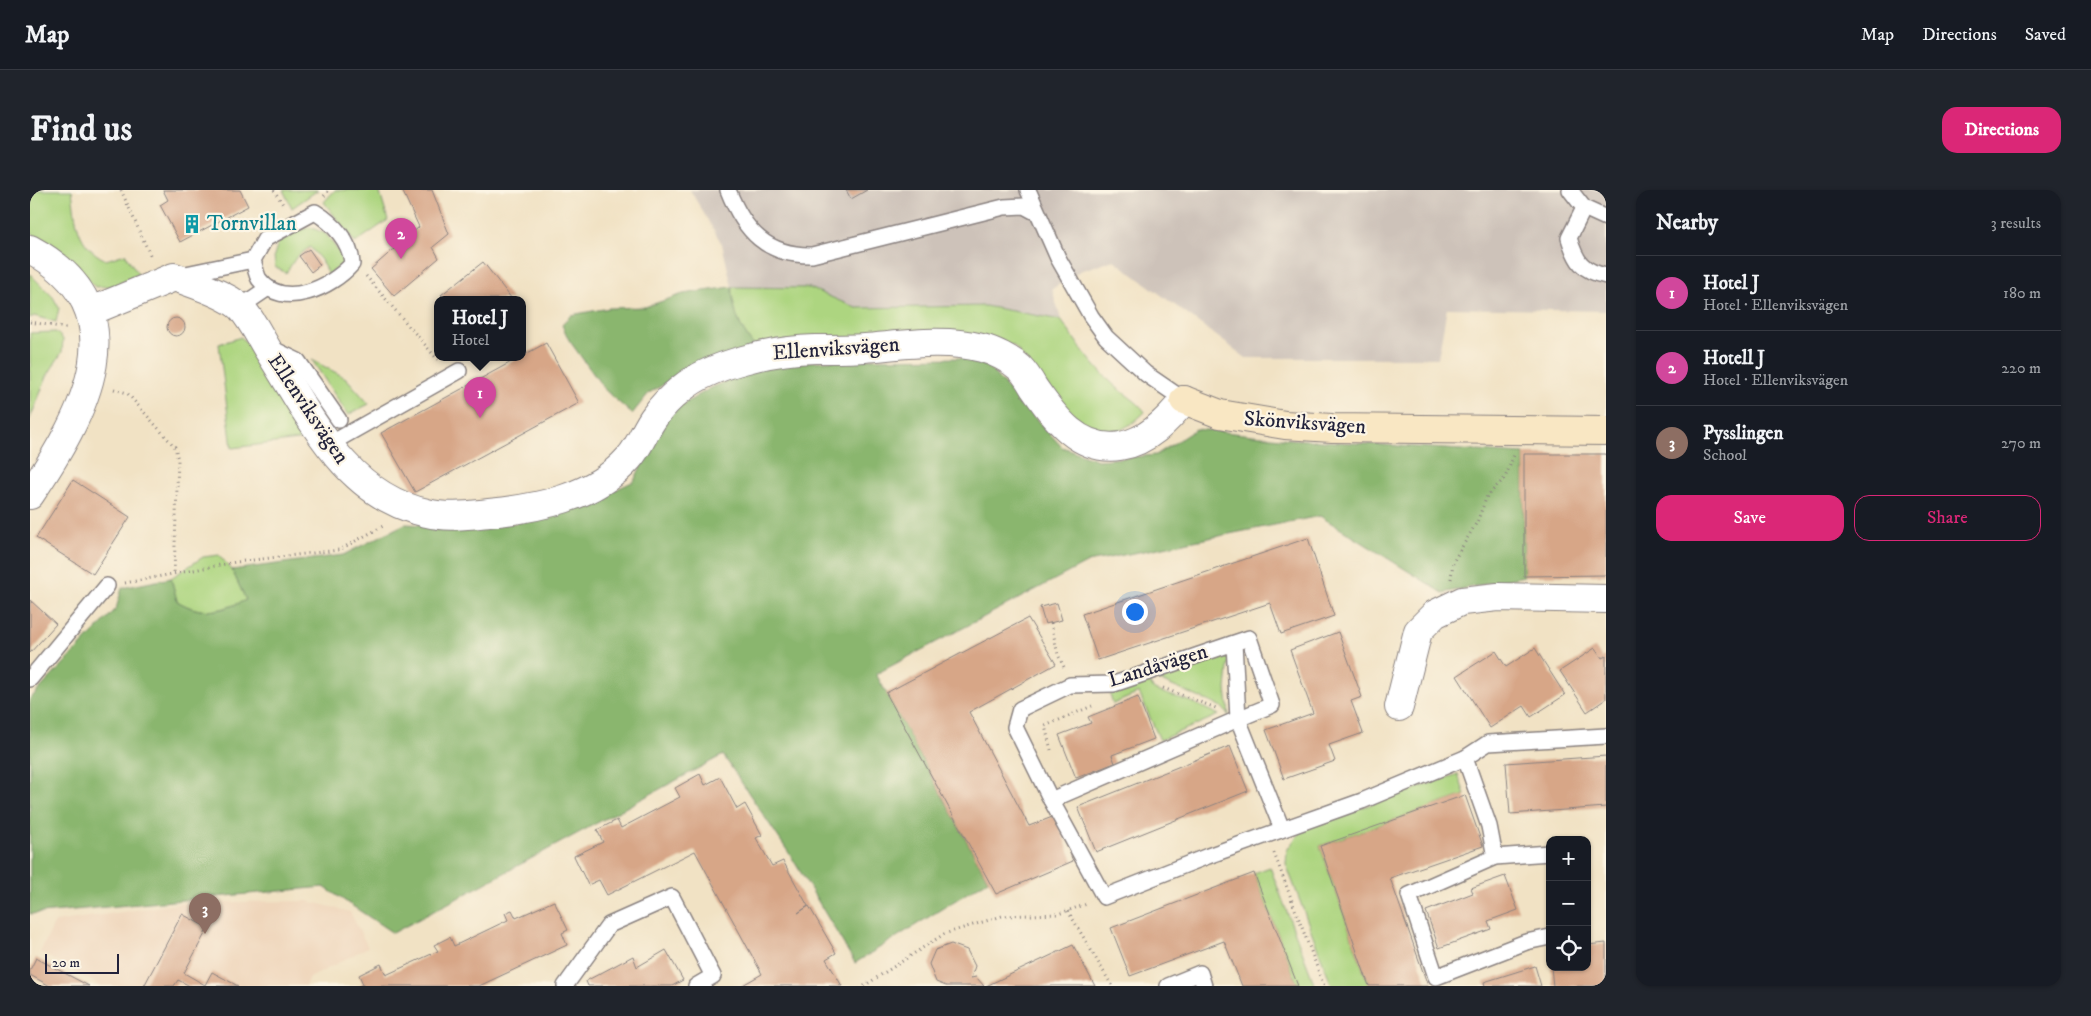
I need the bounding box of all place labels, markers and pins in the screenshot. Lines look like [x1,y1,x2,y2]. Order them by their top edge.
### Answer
place label: Tornvillan [207,211,297,237]
building icon: Tornvillan [181,213,203,235]
pin: 2 [385,218,417,259]
pin: 1 [464,377,496,418]
pin: 3 [189,893,221,934]

